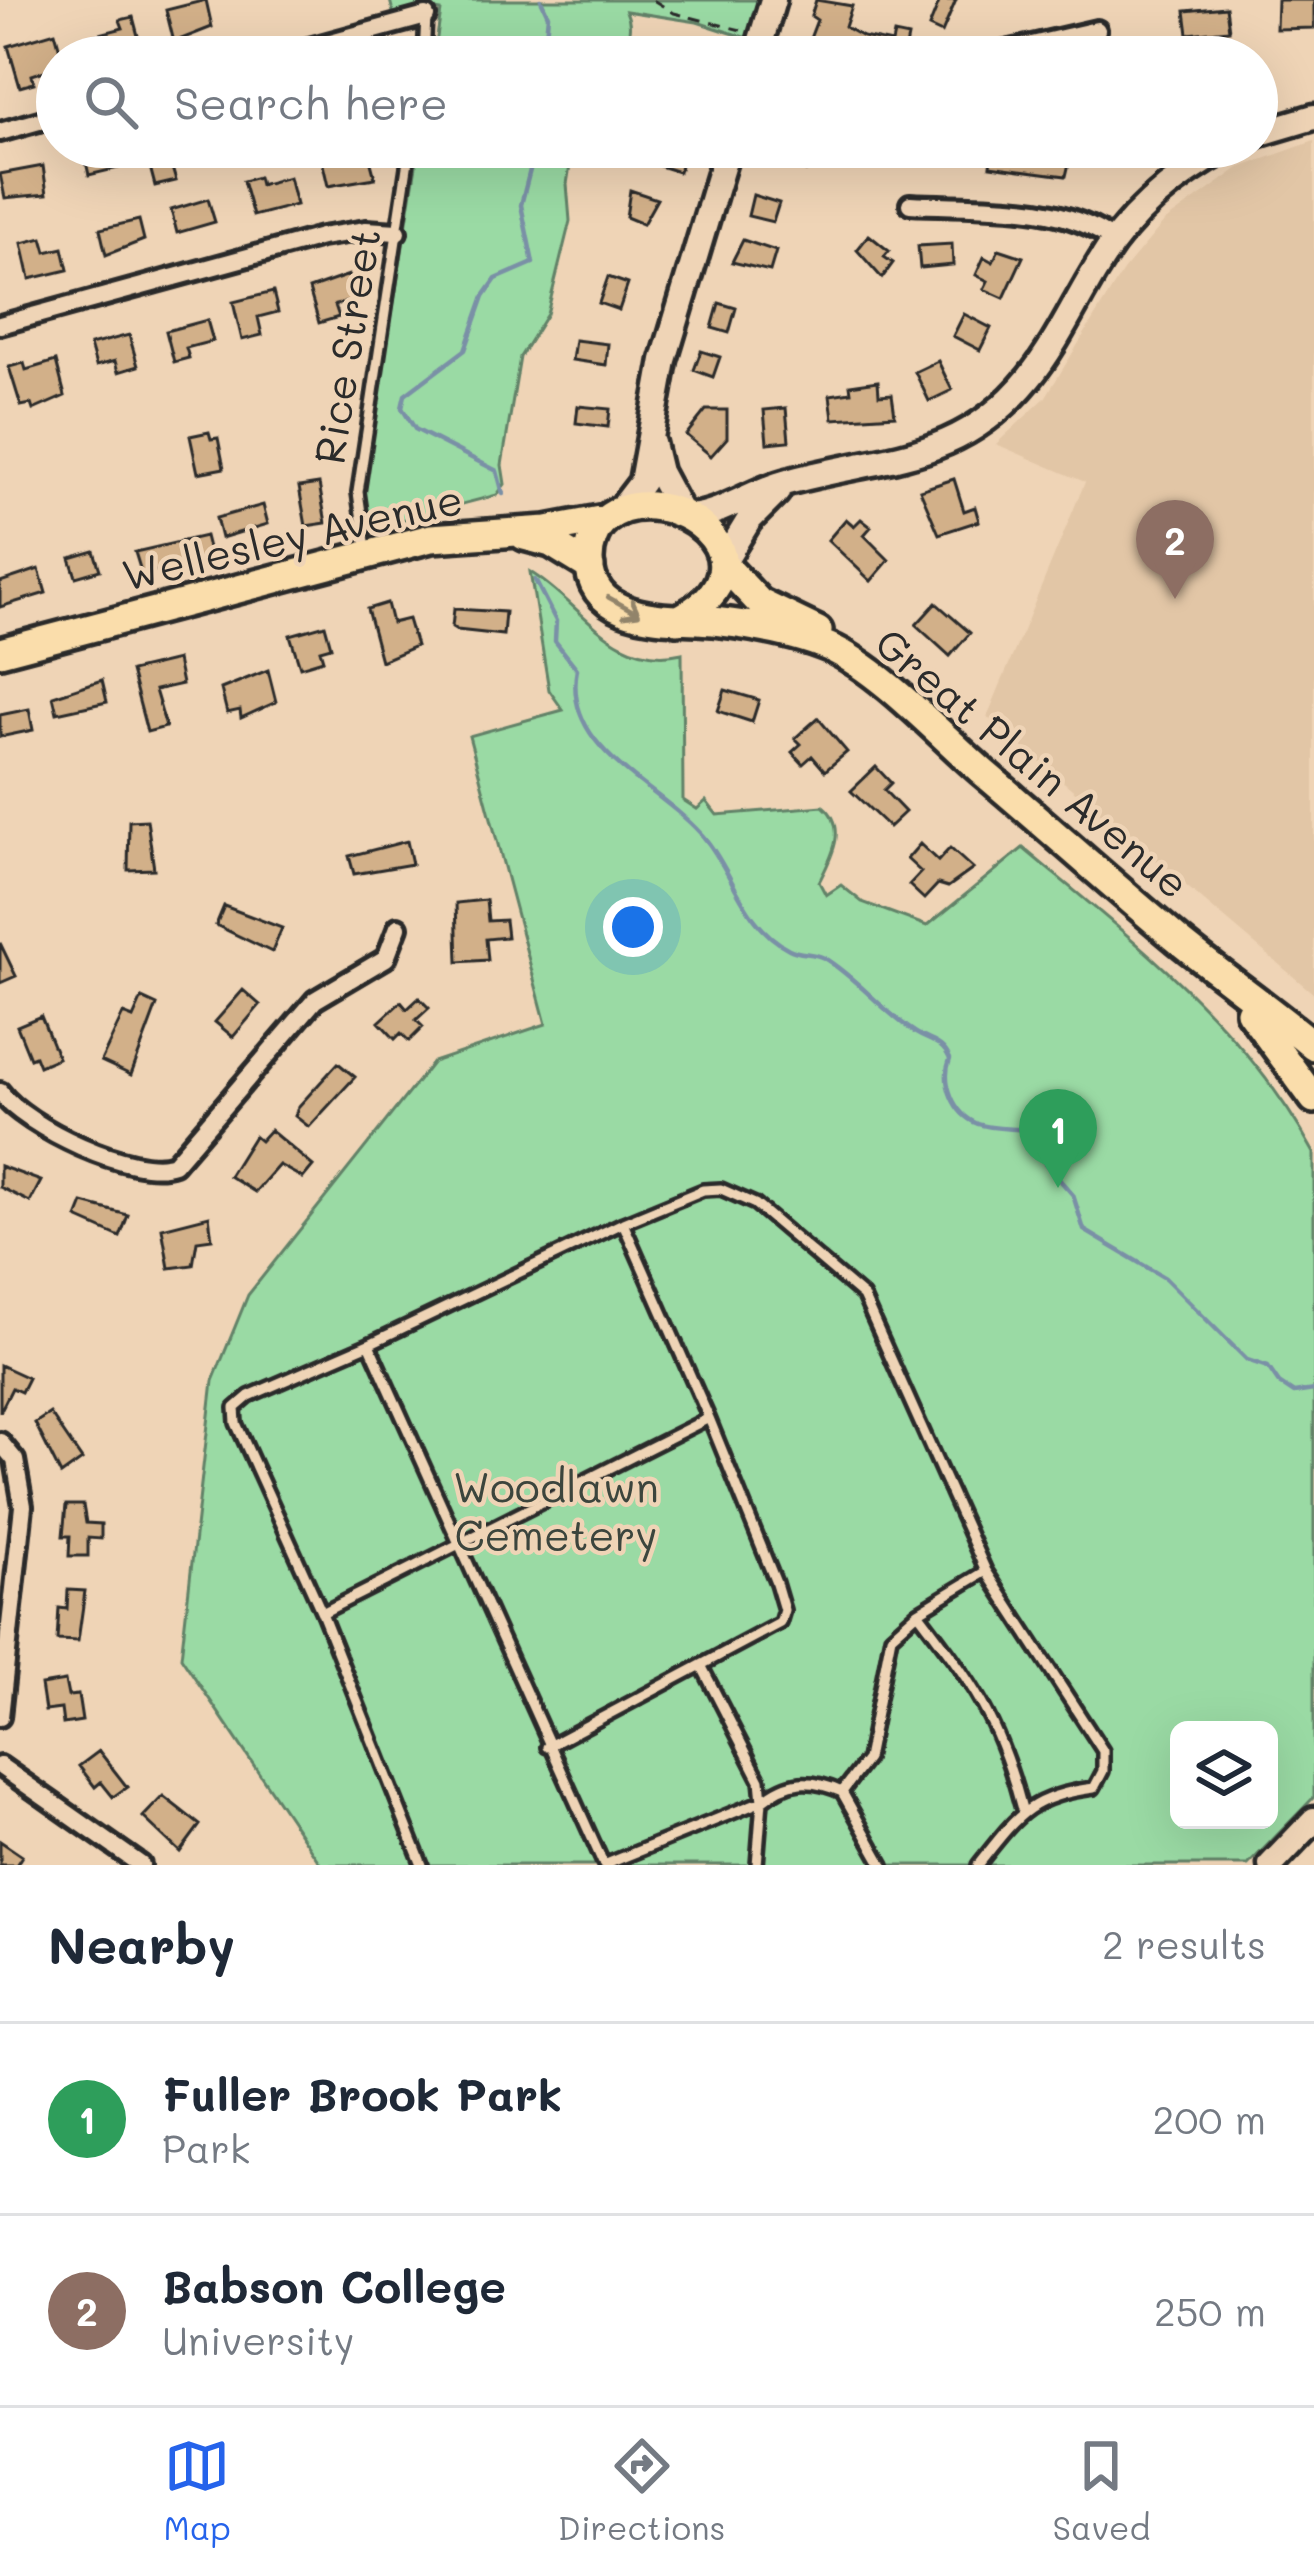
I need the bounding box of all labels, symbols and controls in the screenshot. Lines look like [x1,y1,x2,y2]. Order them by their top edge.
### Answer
search box [36,36,1278,168]
icon: search [78,69,144,135]
text: Search here [174,73,448,131]
street label: Rice Street [300,224,392,468]
street label: Wellesley Avenue [116,470,468,602]
pin: 2 [1136,500,1214,599]
one-way arrow [606,596,641,619]
street label: Great Plain Avenue [865,614,1201,910]
your location [603,897,663,957]
pin: 1 [1019,1089,1097,1188]
park label: Woodlawn Cemetery [453,1459,659,1562]
map controls [1170,1721,1278,1829]
button: layers [1170,1721,1278,1829]
text: Nearby [48,1910,235,1977]
text: 2 results [1102,1918,1266,1969]
text: Fuller Brook Park [162,2064,562,2122]
text: 1 [78,2093,96,2144]
text: 200 m [1153,2093,1266,2144]
text: Park [162,2122,250,2173]
text: Babson College [162,2256,506,2314]
text: 2 [76,2285,98,2336]
text: 250 m [1154,2285,1266,2336]
text: University [162,2314,354,2365]
tab: Map [164,2433,231,2548]
tab: Directions [558,2433,725,2548]
tab: Saved [1053,2433,1150,2548]

